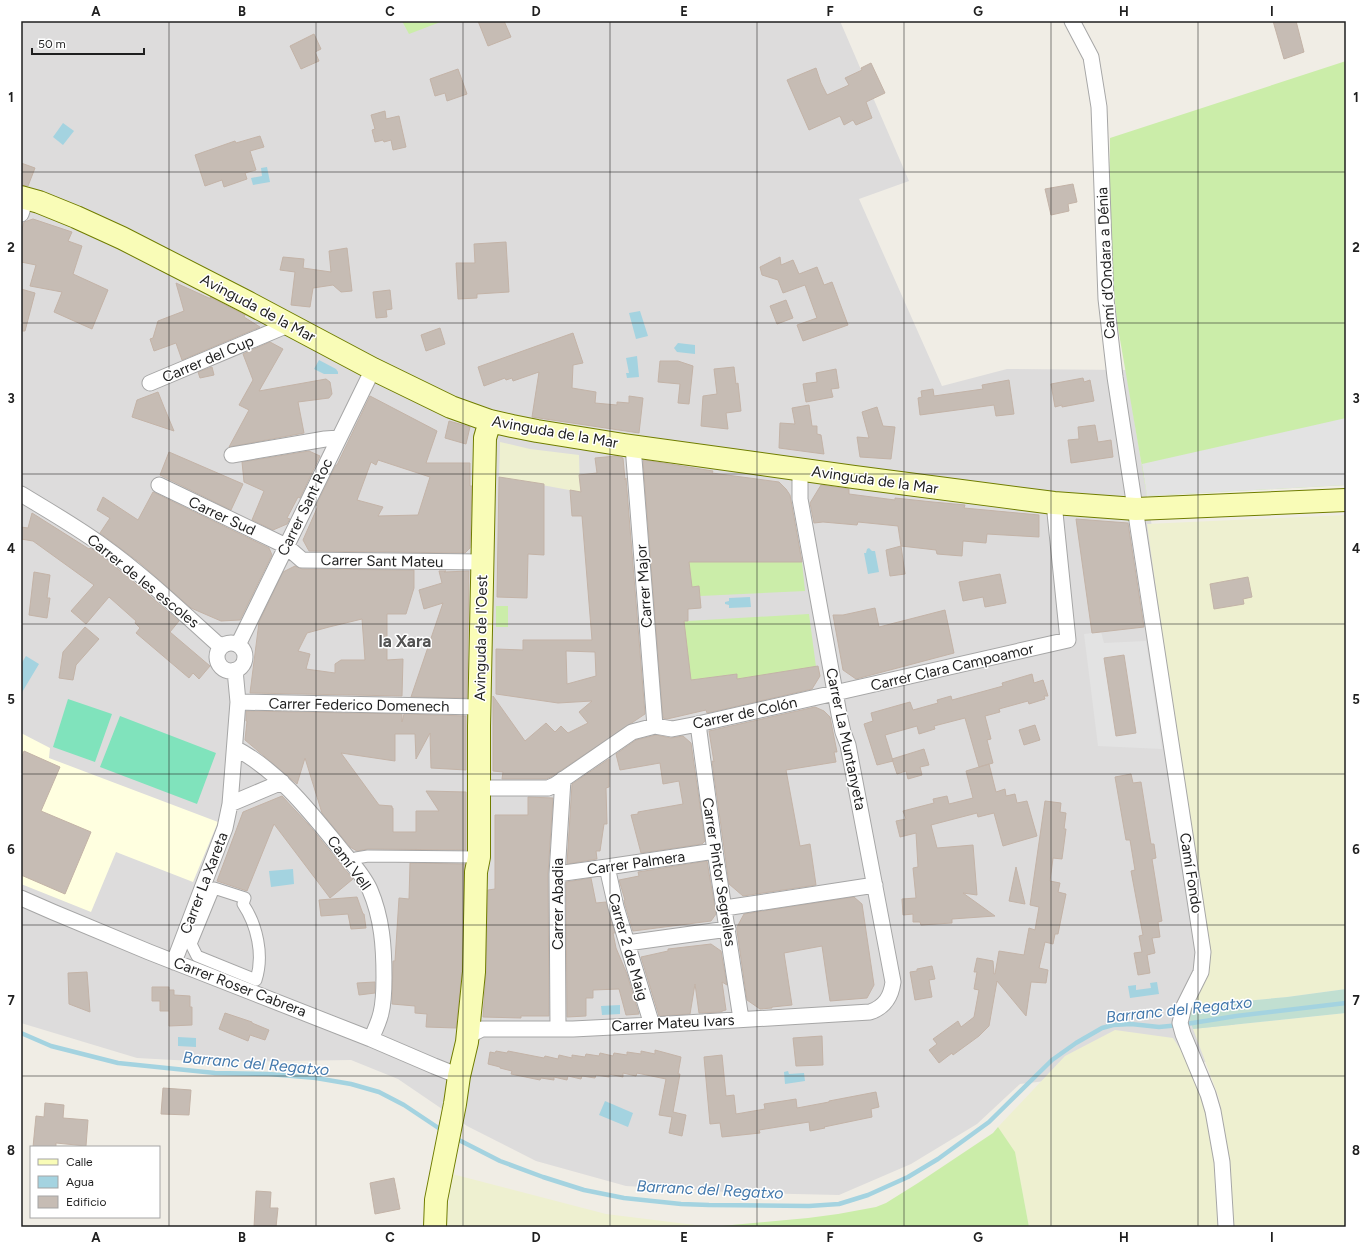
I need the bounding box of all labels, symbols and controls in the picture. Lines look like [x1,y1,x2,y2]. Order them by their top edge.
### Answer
text: A [91,4,101,19]
text: B [238,4,246,19]
text: C [385,4,395,19]
text: D [531,4,541,19]
text: E [680,4,688,19]
text: F [826,4,834,19]
text: G [973,4,983,19]
text: H [1119,4,1129,19]
text: I [1270,4,1274,19]
scale bar [32,30,144,56]
text: 50 m [38,37,66,51]
text: 1 [8,90,14,105]
text: 1 [1353,90,1359,105]
street label: Camí d’Ondara a Dénia [1093,187,1119,339]
text: 2 [7,240,15,255]
text: 2 [1352,240,1360,255]
street label: Avinguda de la Mar [197,270,319,346]
street label: Carrer del Cup [160,332,257,386]
text: 3 [7,391,15,406]
text: 3 [1352,391,1360,406]
street label: Avinguda de la Mar [491,412,619,452]
street label: Carrer Sant Roc [274,455,336,559]
street label: Avinguda de la Mar [811,462,939,498]
street label: Carrer Sud [186,493,258,539]
street label: Carrer de les escoles [83,530,203,632]
text: 4 [7,541,15,556]
text: 4 [1352,541,1360,556]
street label: Carrer Major [632,544,656,628]
street label: Carrer Sant Mateu [320,551,444,571]
street label: Avinguda de l'Oest [471,574,491,701]
district label: la Xara [379,631,431,651]
street label: Carrer Clara Campoamor [869,639,1035,695]
street label: Carrer La Muntanyeta [822,666,870,812]
text: 5 [7,692,15,707]
text: 5 [1352,692,1360,707]
street label: Carrer de Colón [691,693,799,733]
street label: Carrer Federico Domenech [268,694,450,716]
street label: Carrer Pintor Segrelles [698,796,740,948]
street label: Carrer La Xareta [176,829,232,937]
street label: Camí Vell [323,832,375,894]
street label: Camí Fondo [1176,832,1206,915]
text: 6 [7,842,15,857]
text: 6 [1352,842,1360,857]
street label: Carrer Palmera [586,847,686,879]
street label: Carrer Abadia [549,858,567,950]
street label: Carrer 2 de Maig [604,891,652,1003]
street label: Carrer Roser Cabrera [171,953,309,1021]
water label: Barranc del Regatxo [1105,992,1253,1027]
text: 7 [7,993,15,1008]
text: 7 [1352,993,1360,1008]
street label: Carrer Mateu Ivars [611,1011,735,1035]
water label: Barranc del Regatxo [182,1048,330,1079]
text: 8 [7,1143,15,1158]
text: 8 [1352,1143,1360,1158]
legend [30,1146,160,1218]
text: Calle [66,1155,93,1169]
text: Agua [66,1175,94,1189]
water label: Barranc del Regatxo [636,1176,784,1203]
text: Edificio [66,1195,106,1209]
text: A [91,1230,101,1245]
text: B [238,1230,246,1245]
text: C [385,1230,395,1245]
text: D [531,1230,541,1245]
text: E [680,1230,688,1245]
text: F [826,1230,834,1245]
text: G [973,1230,983,1245]
text: H [1119,1230,1129,1245]
text: I [1270,1230,1274,1245]

